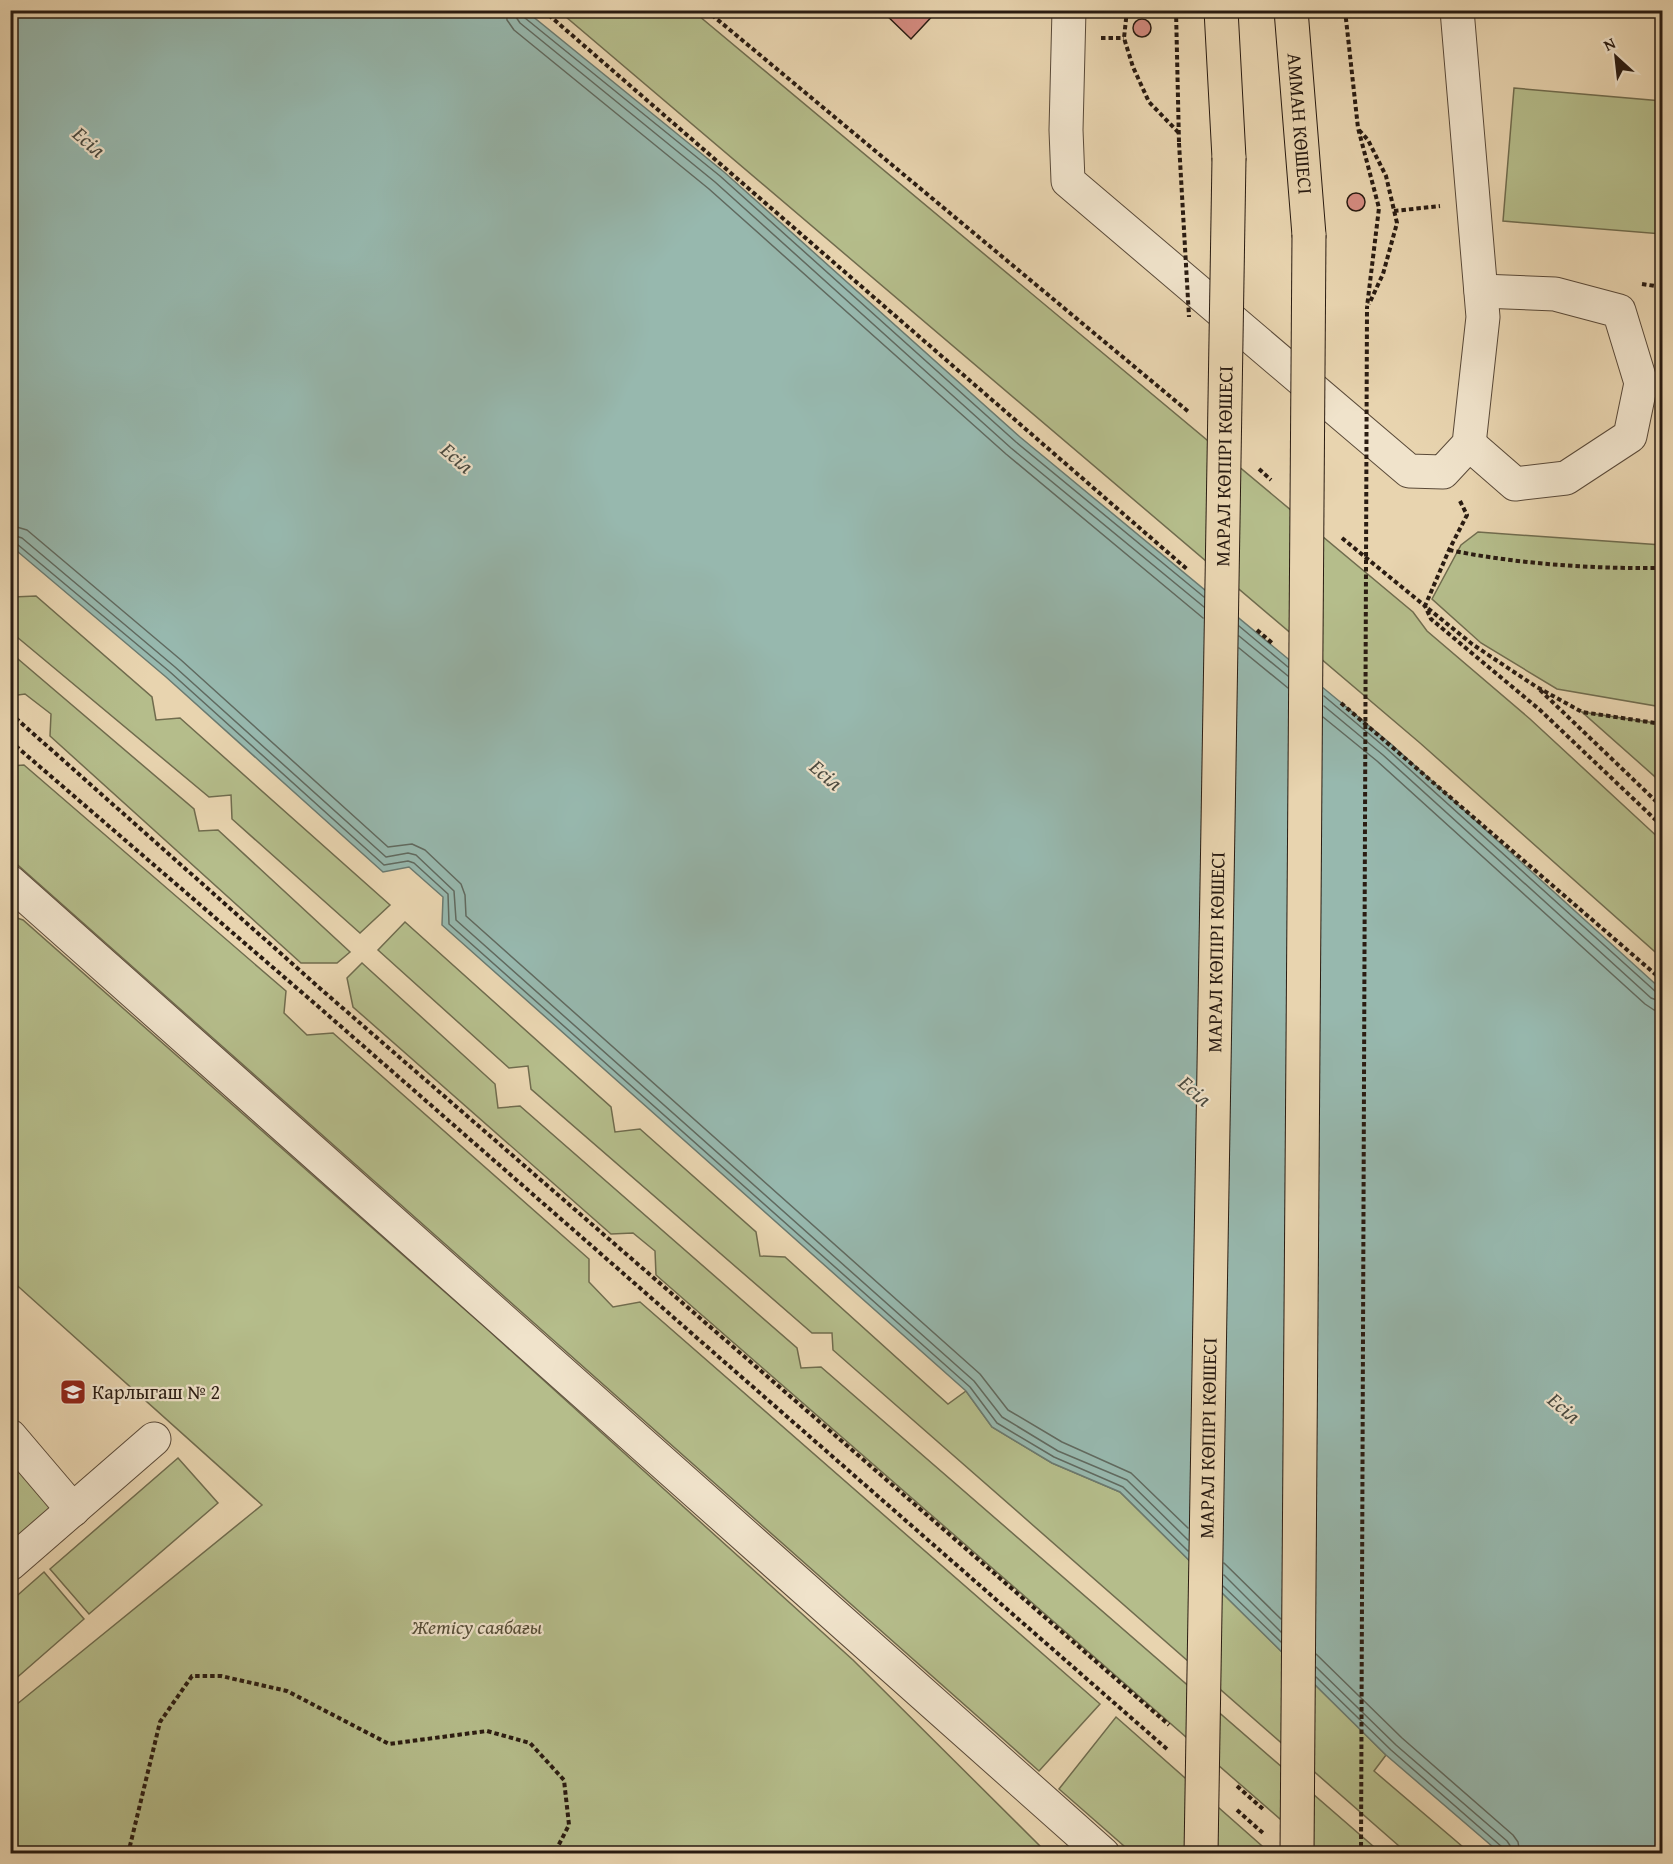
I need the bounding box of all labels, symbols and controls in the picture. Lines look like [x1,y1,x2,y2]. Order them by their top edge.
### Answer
north arrow [1586,27,1646,87]
text: N [1599,30,1620,57]
street label: АММАН КӨШЕСІ [1280,52,1321,195]
water label: Есіл [65,118,113,165]
street label: МАРАЛ КӨПІРІ КӨШЕСІ [1207,365,1240,567]
water label: Есіл [433,434,481,481]
water label: Есіл [802,751,850,798]
street label: МАРАЛ КӨПІРІ КӨШЕСІ [1199,851,1232,1053]
water label: Есіл [1171,1067,1219,1114]
street label: МАРАЛ КӨПІРІ КӨШЕСІ [1191,1337,1224,1539]
school or university icon: Карлыгаш № 2 [58,1377,88,1407]
place label: Карлыгаш № 2 [92,1377,220,1406]
water label: Есіл [1540,1384,1588,1431]
park label: Жетісу саябағы [411,1612,543,1641]

